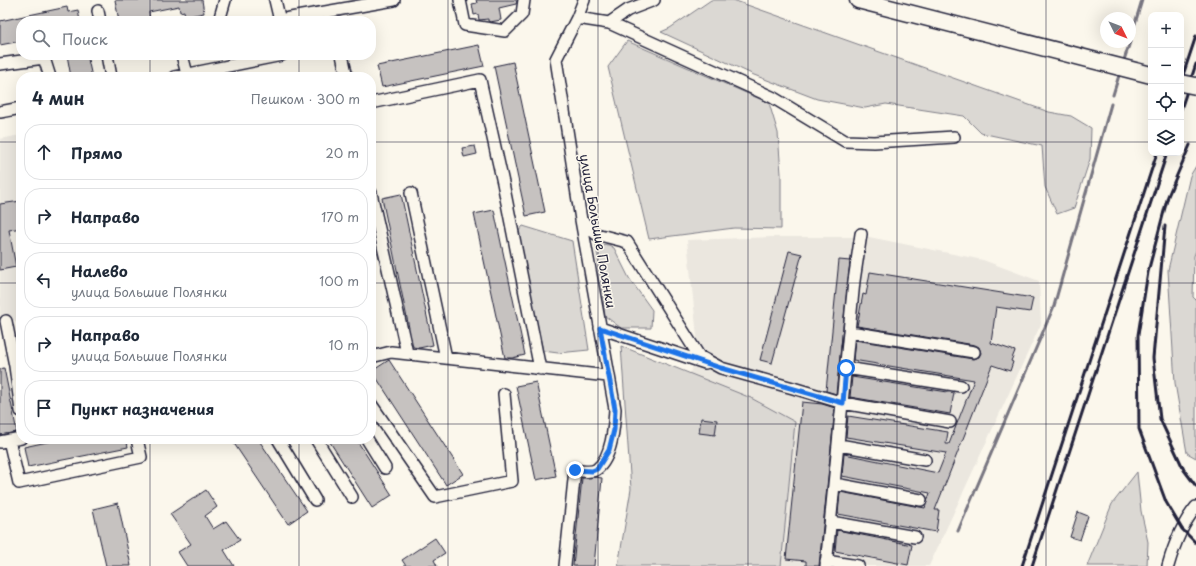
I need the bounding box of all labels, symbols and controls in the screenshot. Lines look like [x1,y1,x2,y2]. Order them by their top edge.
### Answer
north arrow [1100,12,1136,48]
map controls [1148,12,1184,156]
button: + [1148,12,1184,48]
search box [16,16,376,60]
icon: search [30,27,52,49]
text: Поиск [62,27,108,50]
button: − [1148,48,1184,84]
button: locate [1148,84,1184,120]
text: 4 мин [32,85,85,111]
text: Пешком · 300 m [251,89,360,108]
button: layers [1148,120,1184,156]
icon: ahead [33,141,55,163]
text: Прямо [71,141,122,164]
text: 20 m [325,143,359,162]
street label: улица Большие Полянки [576,152,621,309]
icon: right [33,205,55,227]
text: Направо [71,205,140,228]
text: 170 m [321,207,359,226]
text: Налево [71,259,128,282]
icon: left [33,269,55,291]
text: 100 m [319,271,359,290]
text: улица Большие Полянки [71,282,227,301]
text: Направо [71,323,140,346]
icon: right [33,333,55,355]
text: 10 m [329,335,359,354]
text: улица Большие Полянки [71,346,227,365]
route start [837,359,855,377]
icon: arrive [33,397,55,419]
text: Пункт назначения [71,397,214,420]
route end [566,461,584,479]

